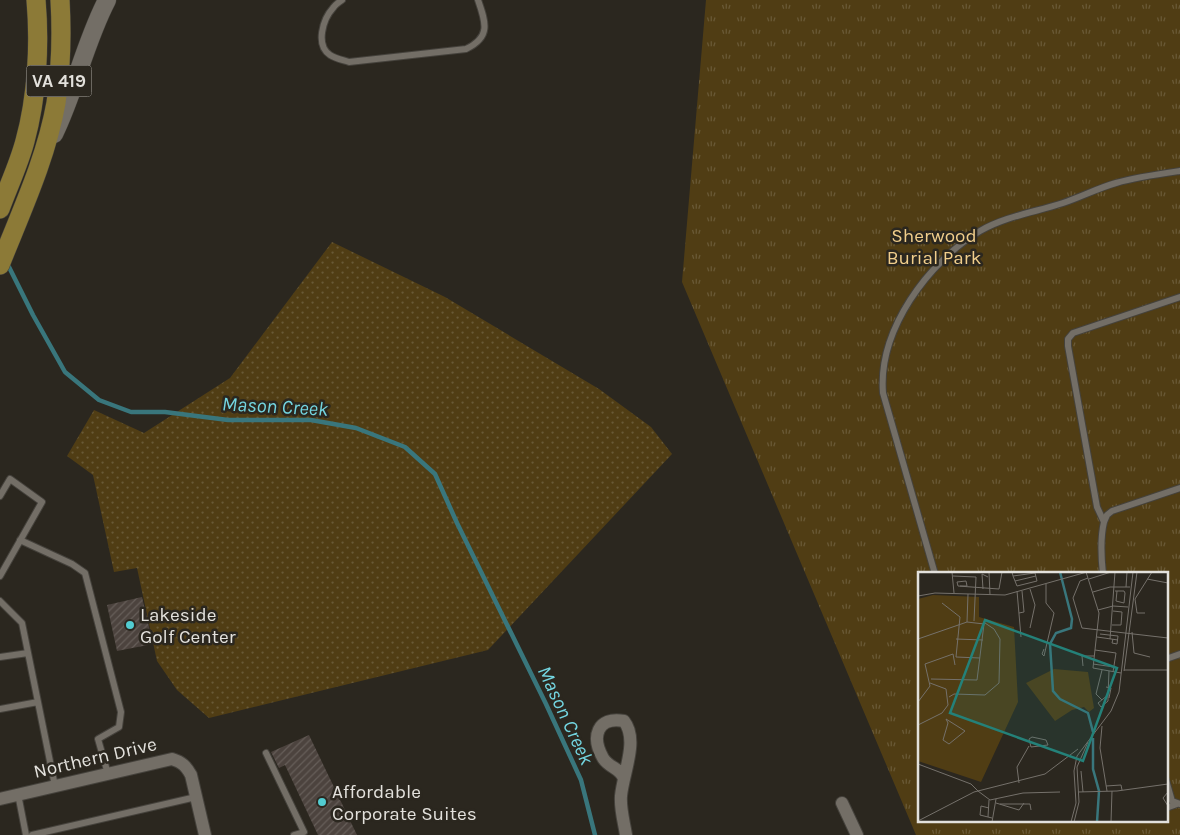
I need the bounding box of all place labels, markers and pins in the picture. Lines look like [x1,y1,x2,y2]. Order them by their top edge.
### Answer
place label: Lakeside Golf Center [140,604,236,648]
marker: Lakeside Golf Center [124,619,136,631]
place label: Affordable Corporate Suites [332,781,477,825]
marker: Affordable Corporate Suites [316,796,328,808]

